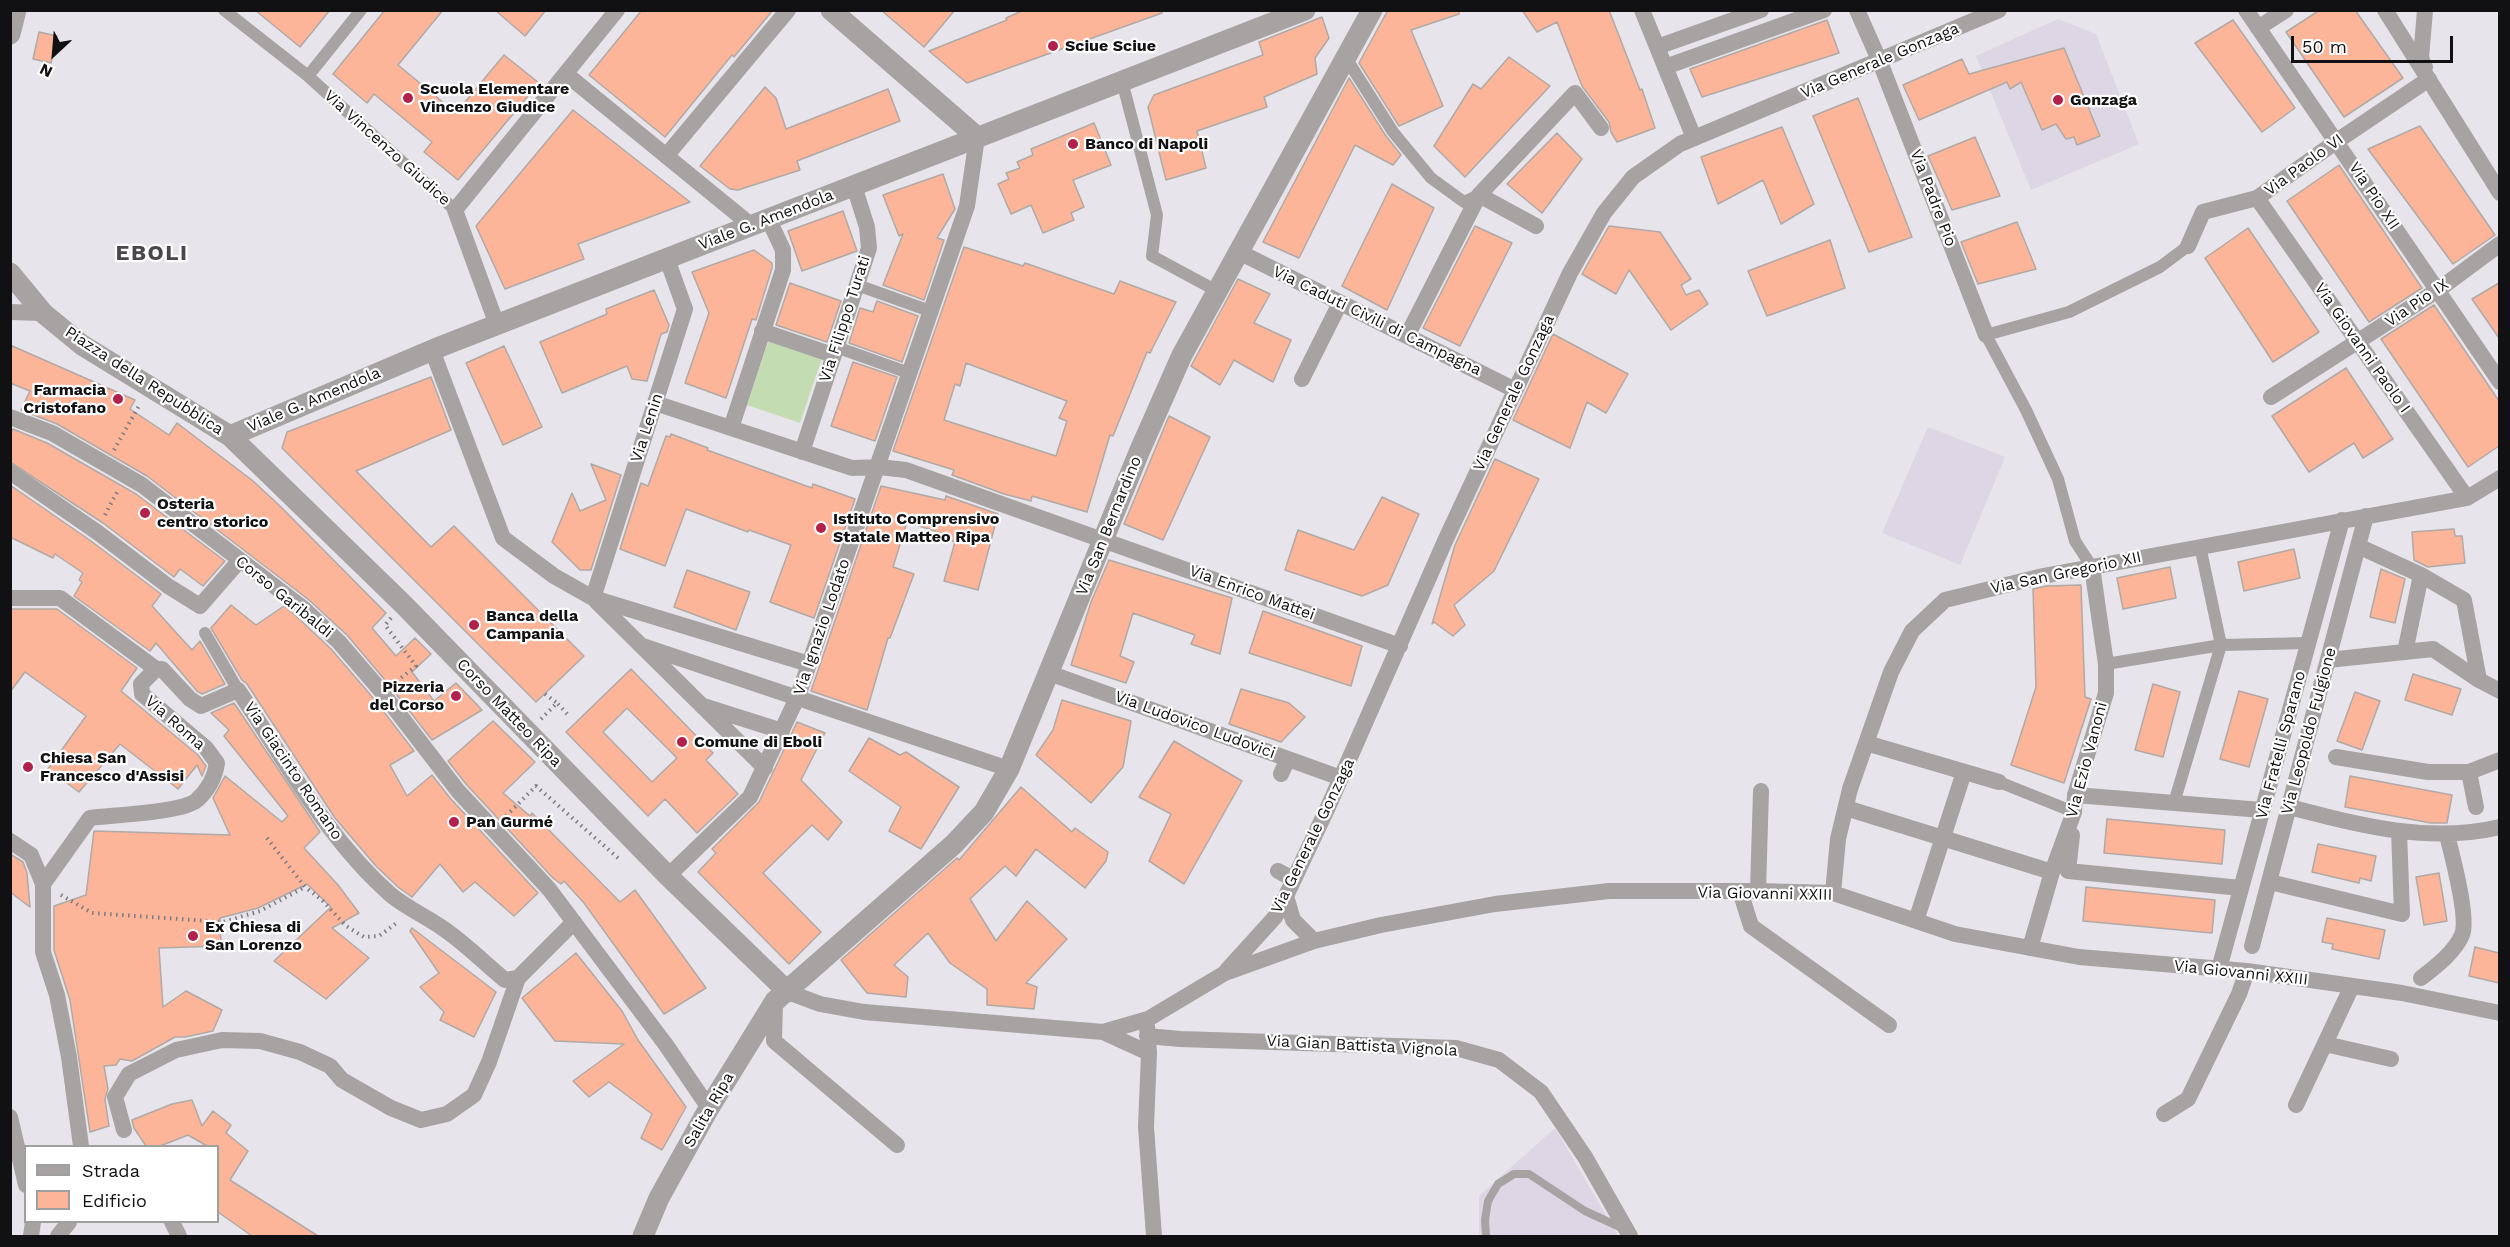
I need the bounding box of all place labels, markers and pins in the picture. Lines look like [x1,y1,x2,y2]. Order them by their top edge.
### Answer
place label: Sciue Sciue [1065,36,1156,56]
marker: Sciue Sciue [1046,39,1060,53]
place label: Scuola Elementare Vincenzo Giudice [420,79,569,117]
place label: Gonzaga [2070,90,2137,110]
marker: Scuola Elementare Vincenzo Giudice [401,91,415,105]
marker: Gonzaga [2051,93,2065,107]
place label: Banco di Napoli [1085,134,1208,154]
marker: Banco di Napoli [1066,137,1080,151]
place label: Farmacia Cristofano [23,380,106,418]
marker: Farmacia Cristofano [111,392,125,406]
place label: Osteria centro storico [157,494,268,532]
marker: Osteria centro storico [138,506,152,520]
place label: Istituto Comprensivo Statale Matteo Ripa [833,509,999,547]
marker: Istituto Comprensivo Statale Matteo Ripa [814,521,828,535]
place label: Banca della Campania [486,606,578,644]
marker: Banca della Campania [467,618,481,632]
place label: Pizzeria del Corso [370,677,444,715]
marker: Pizzeria del Corso [449,689,463,703]
place label: Comune di Eboli [694,732,822,752]
marker: Comune di Eboli [675,735,689,749]
place label: Chiesa San Francesco d'Assisi [40,748,184,786]
marker: Chiesa San Francesco d'Assisi [21,760,35,774]
place label: Pan Gurmé [466,812,553,832]
marker: Pan Gurmé [447,815,461,829]
place label: Ex Chiesa di San Lorenzo [205,917,302,955]
marker: Ex Chiesa di San Lorenzo [186,929,200,943]

